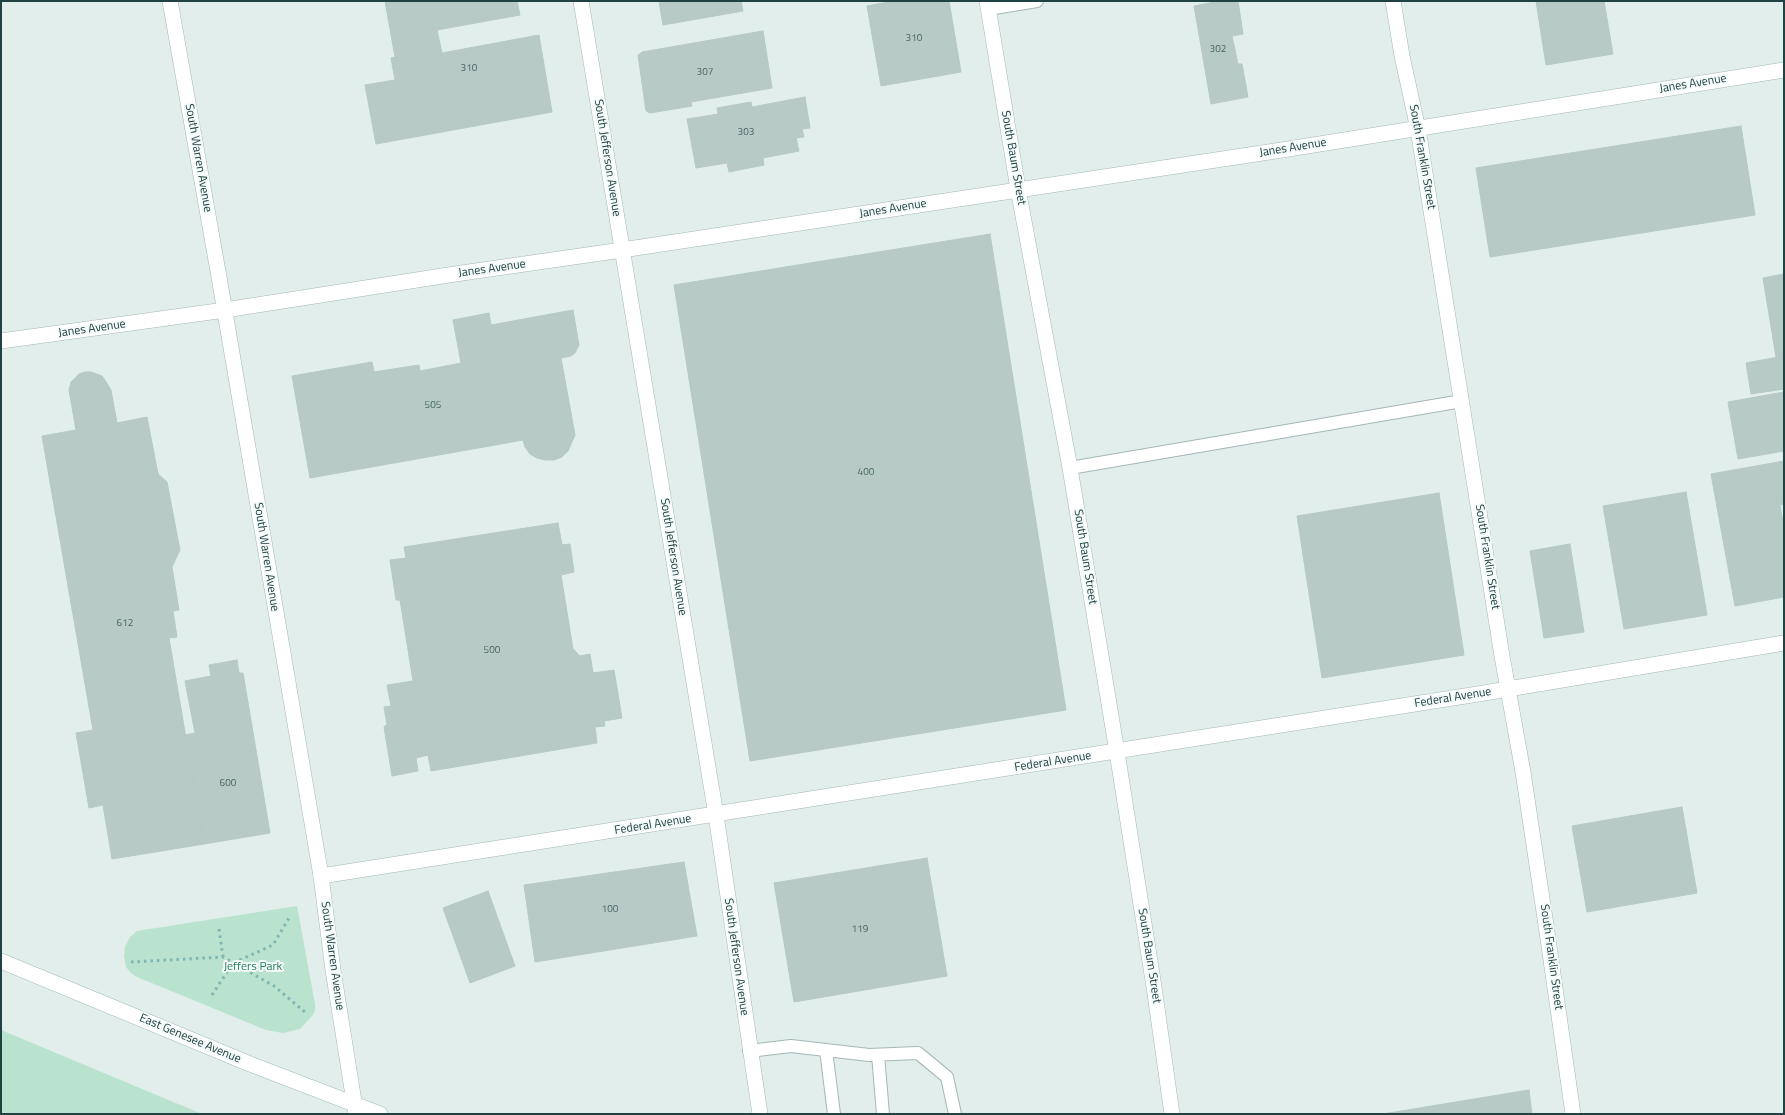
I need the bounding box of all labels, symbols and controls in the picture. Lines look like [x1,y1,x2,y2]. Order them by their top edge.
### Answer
house number: 310 [906,33,922,45]
house number: 302 [1210,44,1226,56]
house number: 310 [461,63,477,75]
house number: 307 [697,67,713,79]
street label: Janes Avenue [1658,72,1728,96]
street label: South Jefferson Avenue [591,98,623,218]
street label: South Warren Avenue [181,103,215,213]
street label: South Franklin Street [1406,103,1438,211]
street label: South Baum Street [998,110,1028,206]
house number: 303 [738,127,754,139]
street label: Janes Avenue [1258,136,1328,160]
street label: Janes Avenue [858,197,928,221]
street label: Janes Avenue [457,257,527,281]
street label: Janes Avenue [57,317,127,341]
house number: 505 [425,400,441,412]
house number: 400 [858,467,874,479]
street label: South Jefferson Avenue [657,497,689,617]
street label: South Warren Avenue [250,502,282,612]
street label: South Franklin Street [1472,503,1502,611]
street label: South Baum Street [1070,509,1100,605]
house number: 612 [117,618,133,630]
house number: 500 [484,645,500,657]
street label: Federal Avenue [1414,685,1492,711]
street label: Federal Avenue [1014,749,1092,775]
house number: 600 [220,778,236,790]
street label: Federal Avenue [614,812,692,838]
street label: South Jefferson Avenue [721,897,751,1017]
street label: South Warren Avenue [317,901,347,1011]
street label: South Franklin Street [1536,903,1566,1011]
house number: 100 [602,904,618,916]
street label: South Baum Street [1134,908,1164,1004]
house number: 119 [852,924,868,936]
park label: Jeffers Park [224,960,282,974]
street label: East Genesee Avenue [137,1011,243,1067]

